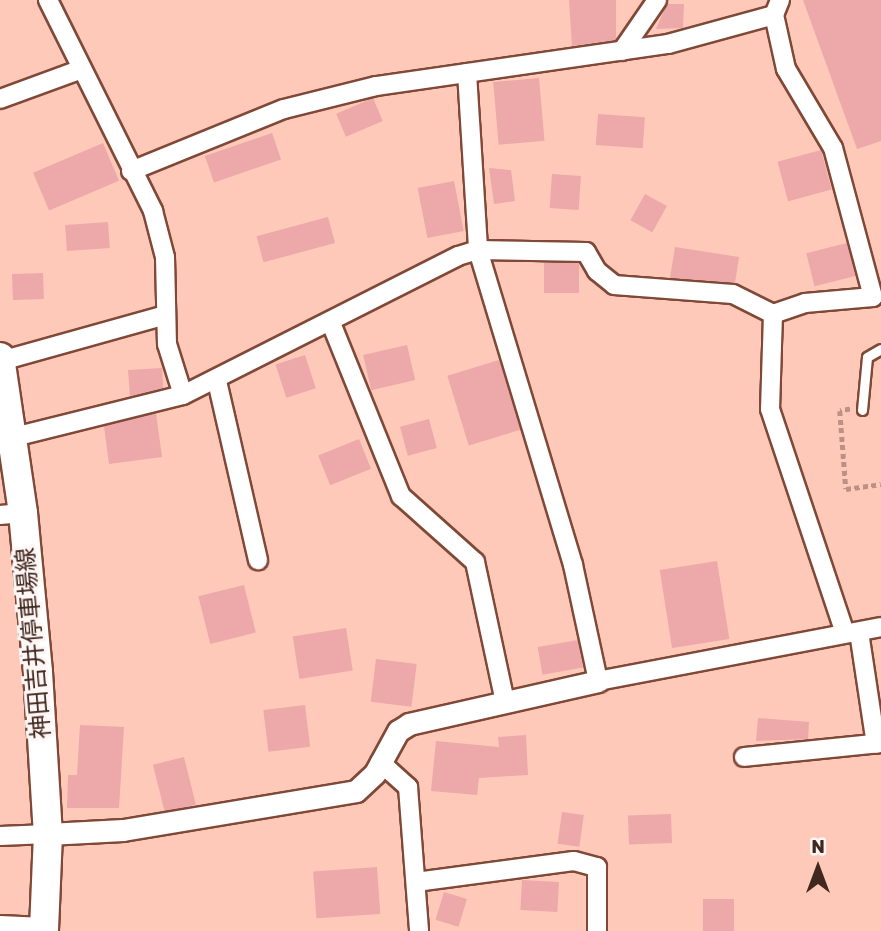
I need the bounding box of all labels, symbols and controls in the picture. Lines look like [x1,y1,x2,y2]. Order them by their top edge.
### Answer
street label: 神田吉井停車場線 [11,546,57,740]
north arrow [783,833,853,903]
text: N [811,835,825,858]

